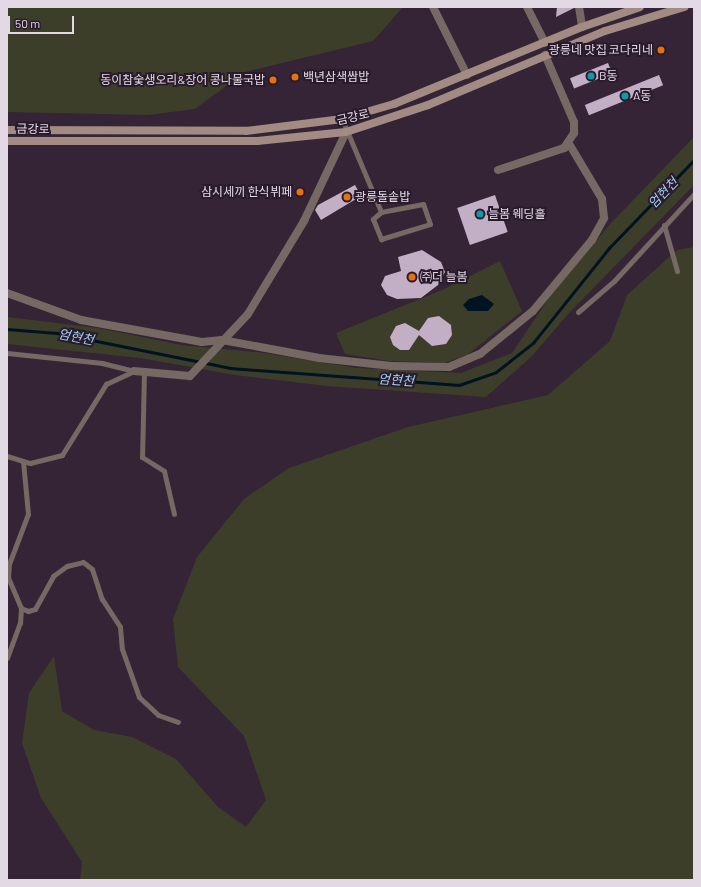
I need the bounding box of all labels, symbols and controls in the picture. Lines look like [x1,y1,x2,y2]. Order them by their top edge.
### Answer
scale bar [10,8,76,34]
text: 50 m [15,16,40,30]
place label: 광릉네 맛집 코다리네 [549,43,653,57]
marker: 광릉네 맛집 코다리네 [656,45,666,55]
place label: B동 [599,69,618,83]
place label: 백년삼색쌈밥 [303,70,369,84]
marker: B동 [586,71,596,81]
marker: 백년삼색쌈밥 [290,72,300,82]
place label: 동이참숯생오리&장어 콩나물국밥 [100,73,265,87]
marker: 동이참숯생오리&장어 콩나물국밥 [268,75,278,85]
place label: A동 [633,89,651,103]
marker: A동 [620,91,630,101]
street label: 금강로 [335,106,371,128]
street label: 금강로 [16,122,50,136]
water label: 엄현천 [645,175,681,211]
place label: 삼시세끼 한식뷔페 [201,185,292,199]
marker: 삼시세끼 한식뷔페 [295,187,305,197]
place label: 광릉돌솥밥 [355,190,410,204]
marker: 광릉돌솥밥 [342,192,352,202]
place label: 늘봄 웨딩홀 [488,207,546,221]
marker: 늘봄 웨딩홀 [475,209,485,219]
place label: ㈜더 늘봄 [420,270,468,284]
marker: ㈜더 늘봄 [407,272,417,282]
water label: 엄현천 [57,326,95,348]
water label: 엄현천 [378,371,414,389]

